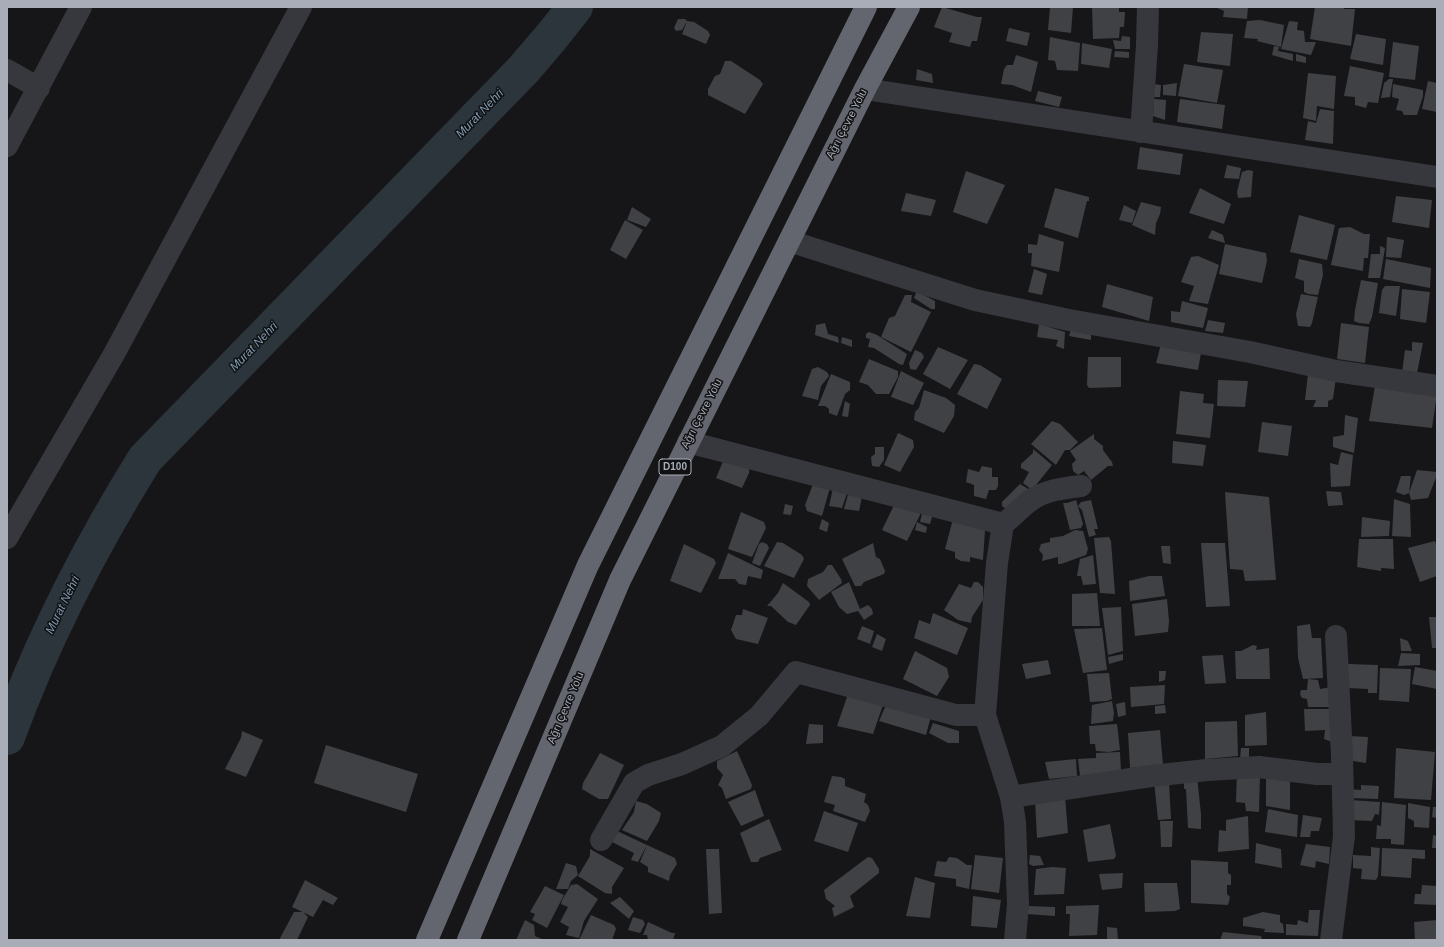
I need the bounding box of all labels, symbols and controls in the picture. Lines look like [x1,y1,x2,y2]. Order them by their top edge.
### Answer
water label: Murat Nehri [453,86,507,142]
street label: Ağrı Çevre Yolu [824,87,870,161]
water label: Murat Nehri [227,319,281,375]
street label: Ağrı Çevre Yolu [679,377,725,451]
road number: D100 [659,459,691,475]
water label: Murat Nehri [43,574,83,636]
street label: Ağrı Çevre Yolu [545,670,587,746]

